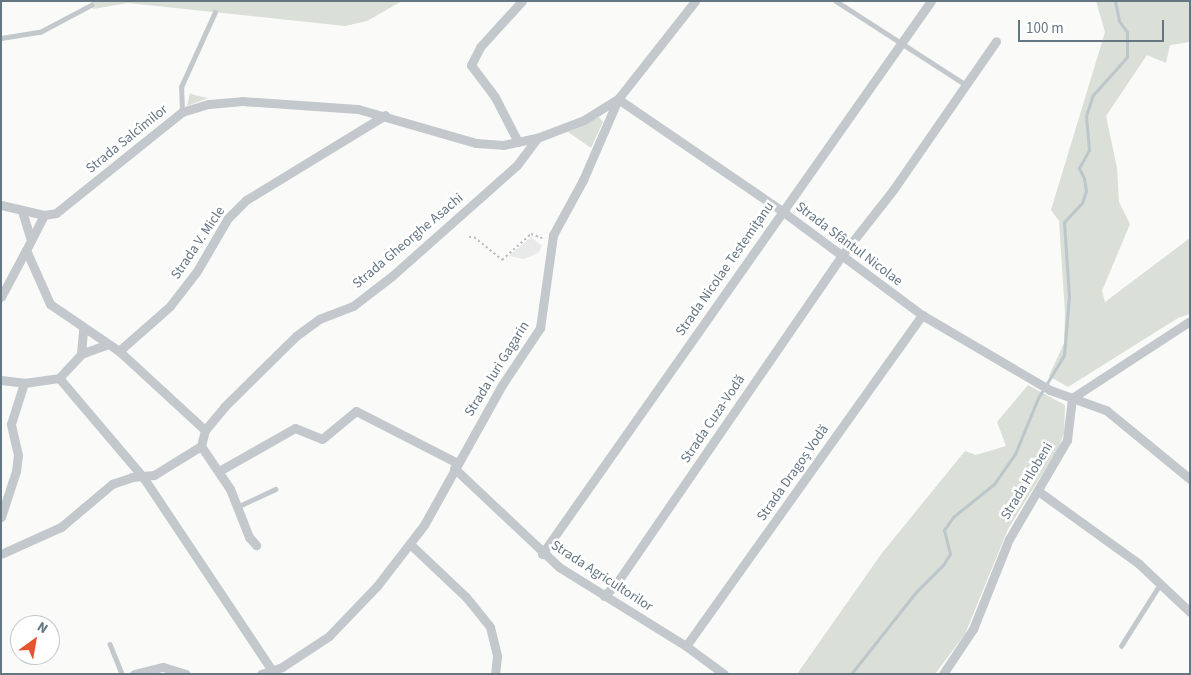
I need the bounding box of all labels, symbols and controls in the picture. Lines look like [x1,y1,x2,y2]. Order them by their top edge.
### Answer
scale bar [1021,10,1167,42]
text: 100 m [1026,18,1064,39]
street label: Strada Salcîmilor [83,101,171,177]
street label: Strada Gheorghe Asachi [349,190,467,292]
street label: Strada Sfântul Nicolae [792,198,906,290]
street label: Strada Nicolae Testemițanu [672,199,778,339]
street label: Strada V. Micle [167,203,229,283]
street label: Strada Iuri Gagarin [461,318,533,420]
street label: Strada Cuza-Vodă [677,372,749,466]
street label: Strada Dragoș Vodă [753,422,833,524]
street label: Strada Hlobeni [997,439,1057,523]
street label: Strada Agricultorilor [548,537,656,615]
north arrow [10,615,60,665]
text: N [33,617,52,639]

